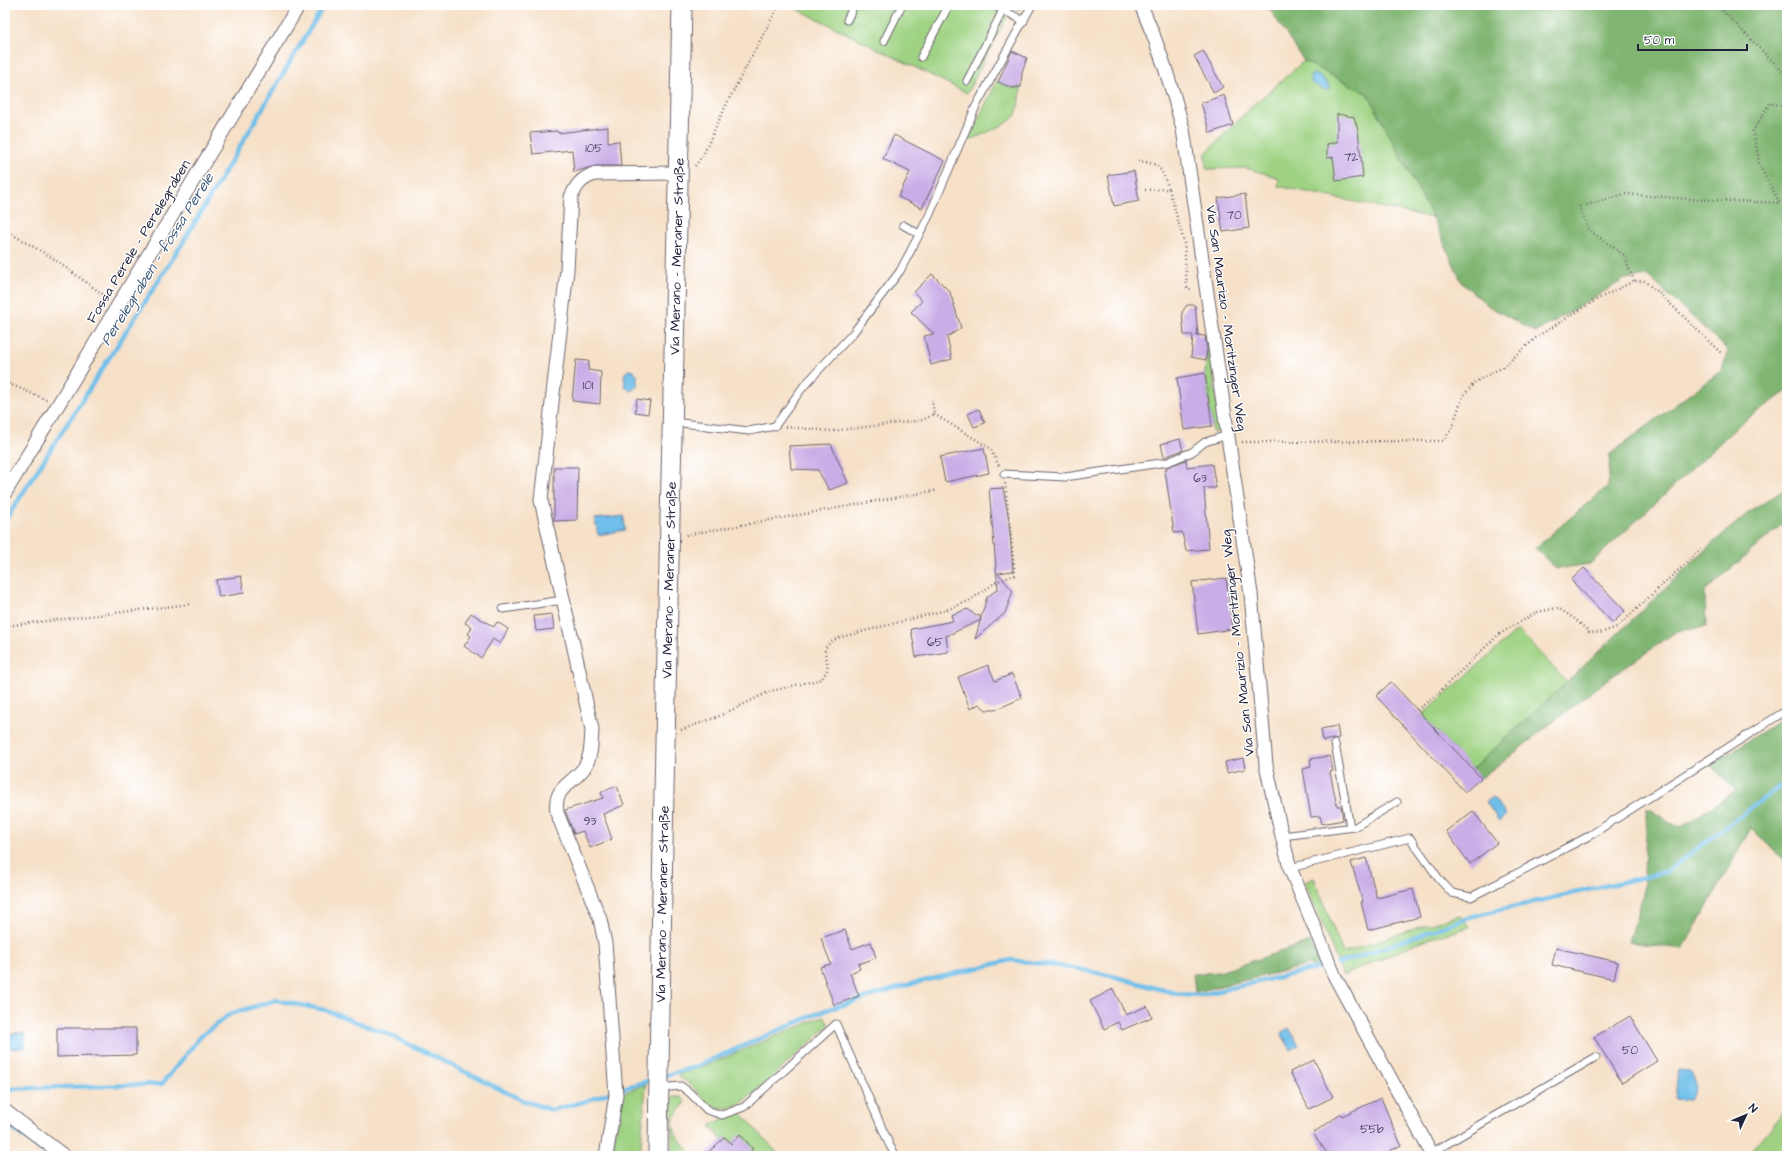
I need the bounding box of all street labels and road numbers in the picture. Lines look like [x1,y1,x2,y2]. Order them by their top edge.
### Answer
street label: Fossa Perele - Perelegraben [82,156,196,327]
street label: Via Merano - Meraner Straße [665,157,690,355]
street label: Via San Maurizio - Moritzinger Weg [1200,204,1252,432]
street label: Via Merano - Meraner Straße [657,481,682,679]
street label: Via San Maurizio - Moritzinger Weg [1216,529,1260,757]
street label: Via Merano - Meraner Straße [651,805,675,1003]

